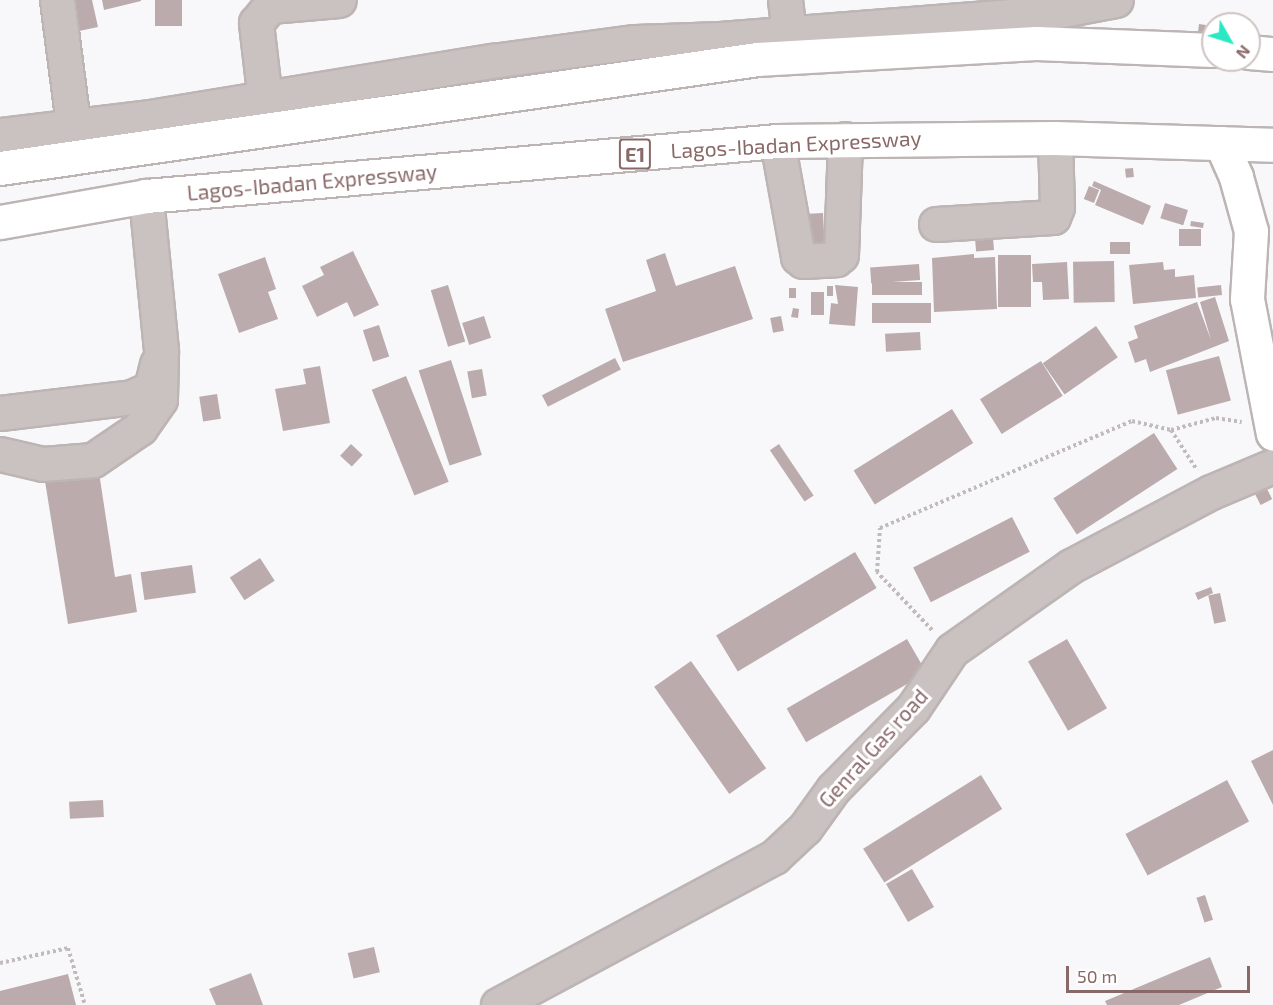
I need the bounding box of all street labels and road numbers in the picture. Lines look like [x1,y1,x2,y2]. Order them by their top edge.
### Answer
street label: Lagos-Ibadan Expressway [670,125,922,163]
road number: E1 [618,137,652,171]
street label: Lagos-Ibadan Expressway [186,159,438,205]
street label: Genral Gas road [813,683,933,813]

